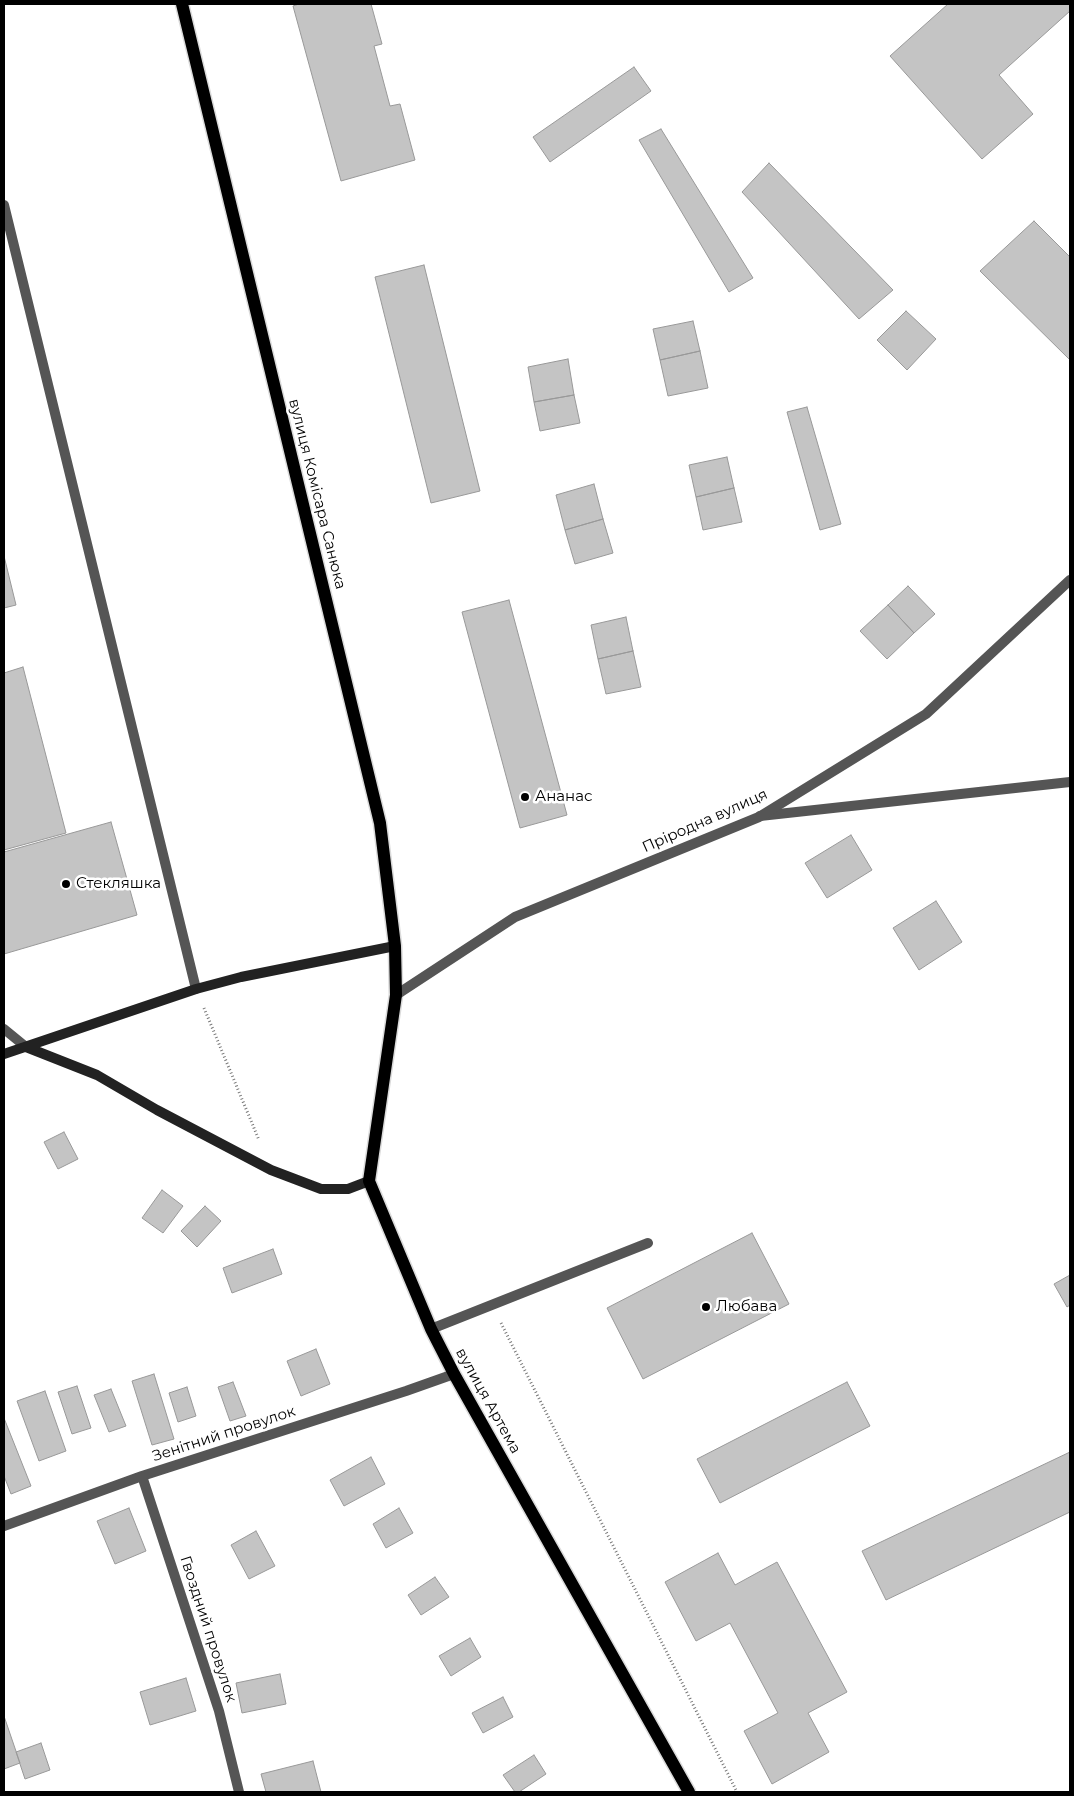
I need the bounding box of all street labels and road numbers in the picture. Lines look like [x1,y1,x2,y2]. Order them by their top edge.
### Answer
street label: вулиця Комісара Санюка [285,397,349,591]
street label: Пріродна вулиця [639,785,771,857]
street label: вулиця Артема [452,1345,524,1457]
street label: Зенітний провулок [150,1402,298,1466]
street label: Гвоздний провулок [176,1554,240,1704]

